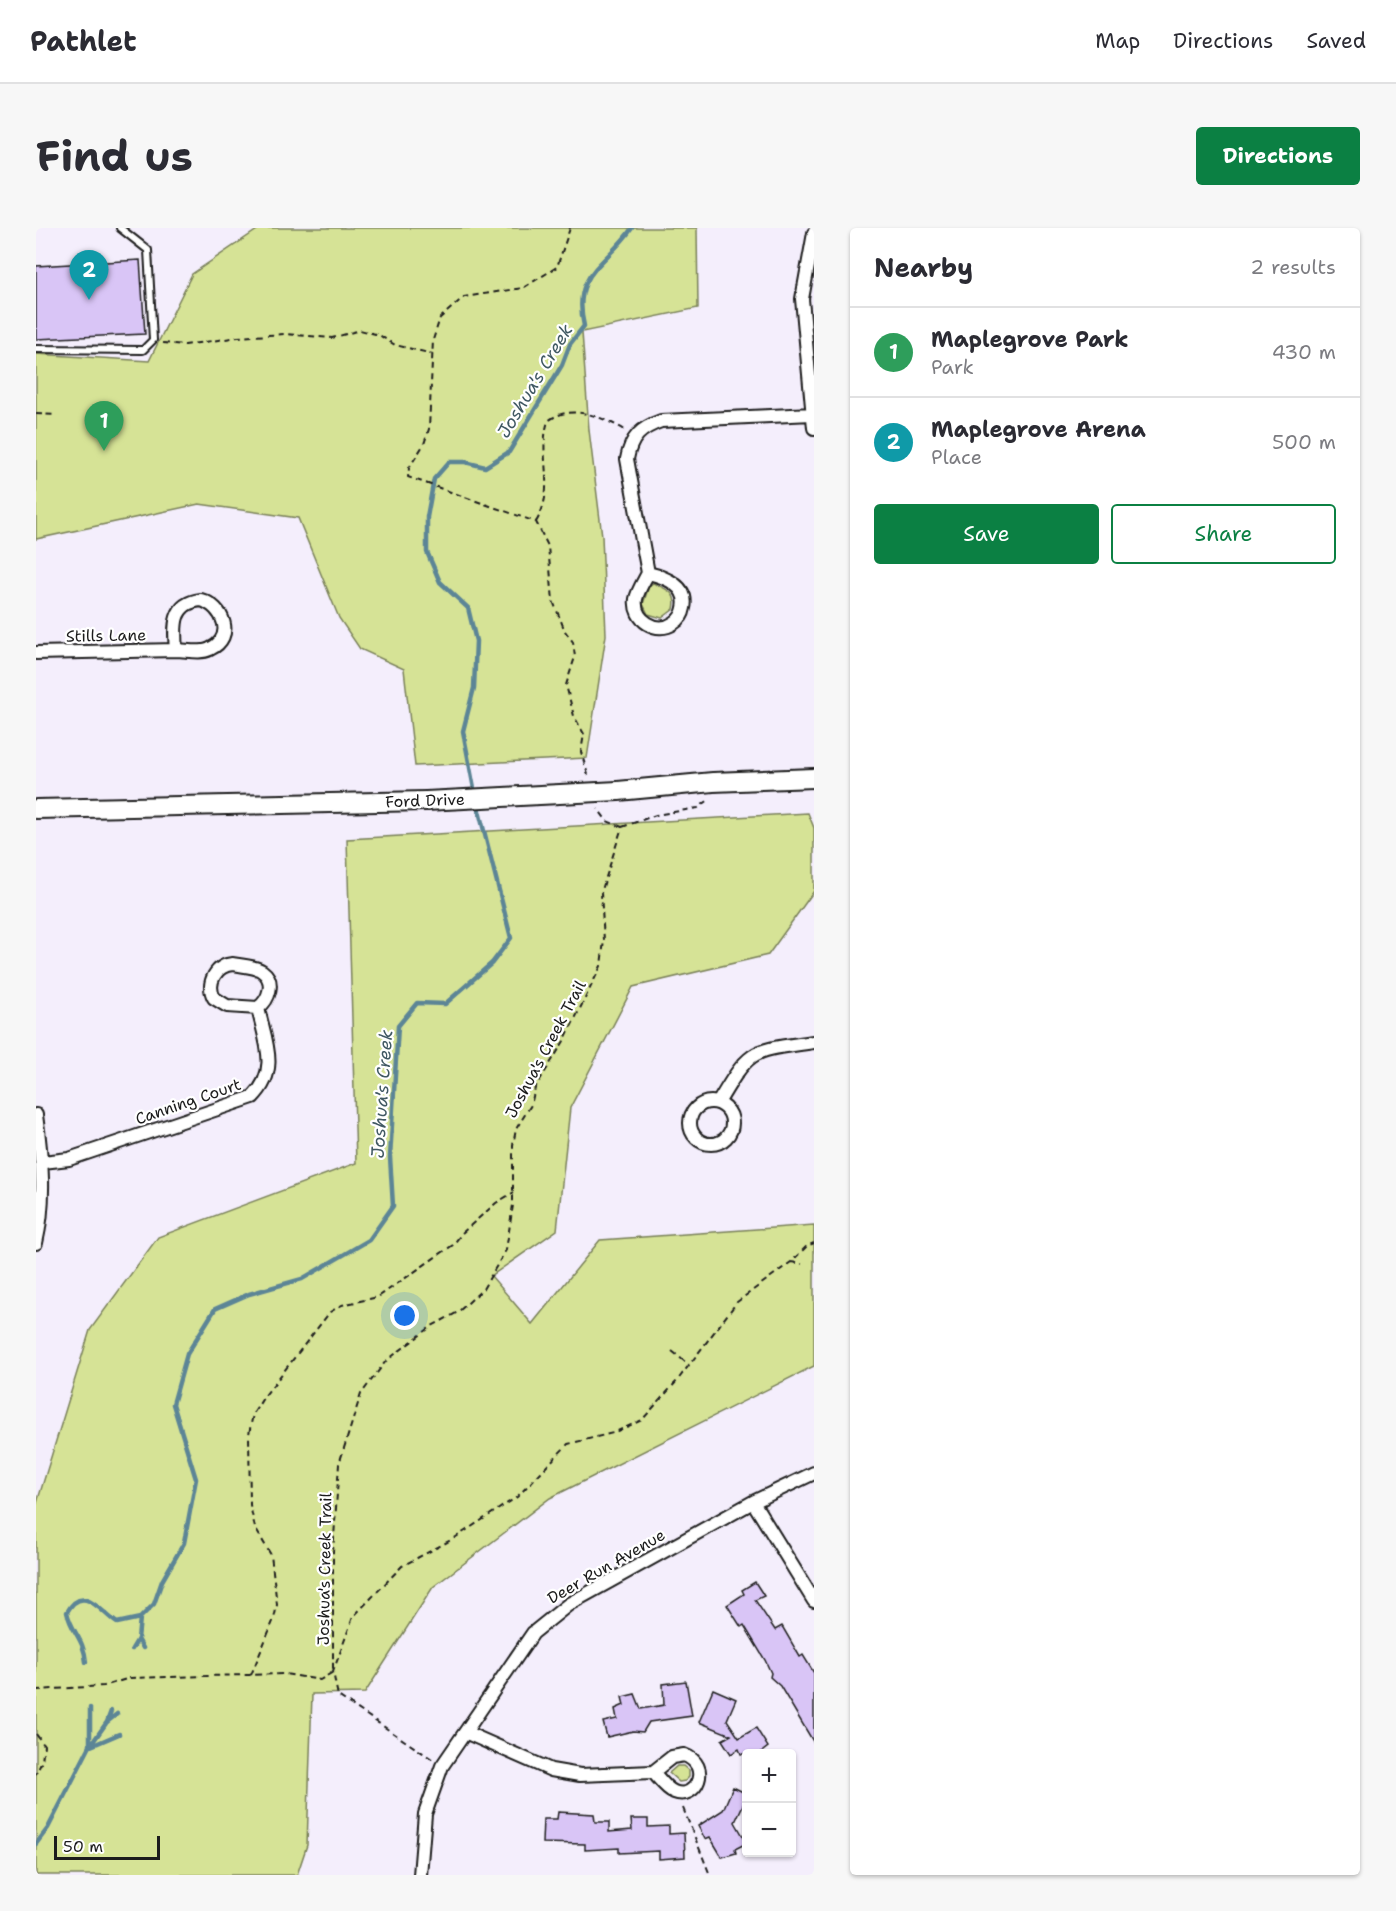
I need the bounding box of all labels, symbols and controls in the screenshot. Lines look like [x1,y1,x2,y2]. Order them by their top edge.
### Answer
text: Pathlet [30,22,137,60]
text: Map [1095,27,1140,55]
text: Directions [1173,27,1273,55]
text: Saved [1306,27,1366,55]
button: Directions [1196,127,1360,185]
text: Find us [36,128,193,184]
pin: 2 [70,250,108,300]
text: Nearby [874,250,973,285]
text: 2 results [1250,254,1336,280]
water label: Joshua's Creek [492,319,579,442]
text: Maplegrove Park [931,325,1129,354]
text: 1 [889,339,898,365]
text: 430 m [1272,339,1336,365]
text: Park [931,354,974,380]
pin: 1 [84,402,124,451]
text: Maplegrove Arena [931,415,1146,444]
text: 2 [887,429,901,455]
text: 500 m [1272,429,1336,455]
text: Place [931,444,982,470]
button: Save [874,504,1099,564]
button: Share [1111,504,1336,564]
street label: Stills Lane [66,624,146,647]
street label: Ford Drive [385,789,465,812]
street label: Joshua's Creek Trail [500,977,591,1122]
water label: Joshua's Creek [366,1028,399,1159]
street label: Canning Court [132,1074,244,1129]
your location [390,1301,419,1330]
street label: Joshua's Creek Trail [313,1492,336,1646]
street label: Deer Run Avenue [544,1524,669,1609]
map controls [742,1749,796,1857]
button: + [742,1749,796,1803]
button: − [742,1803,796,1857]
scale bar [54,1833,160,1860]
text: 50 m [63,1836,103,1857]

